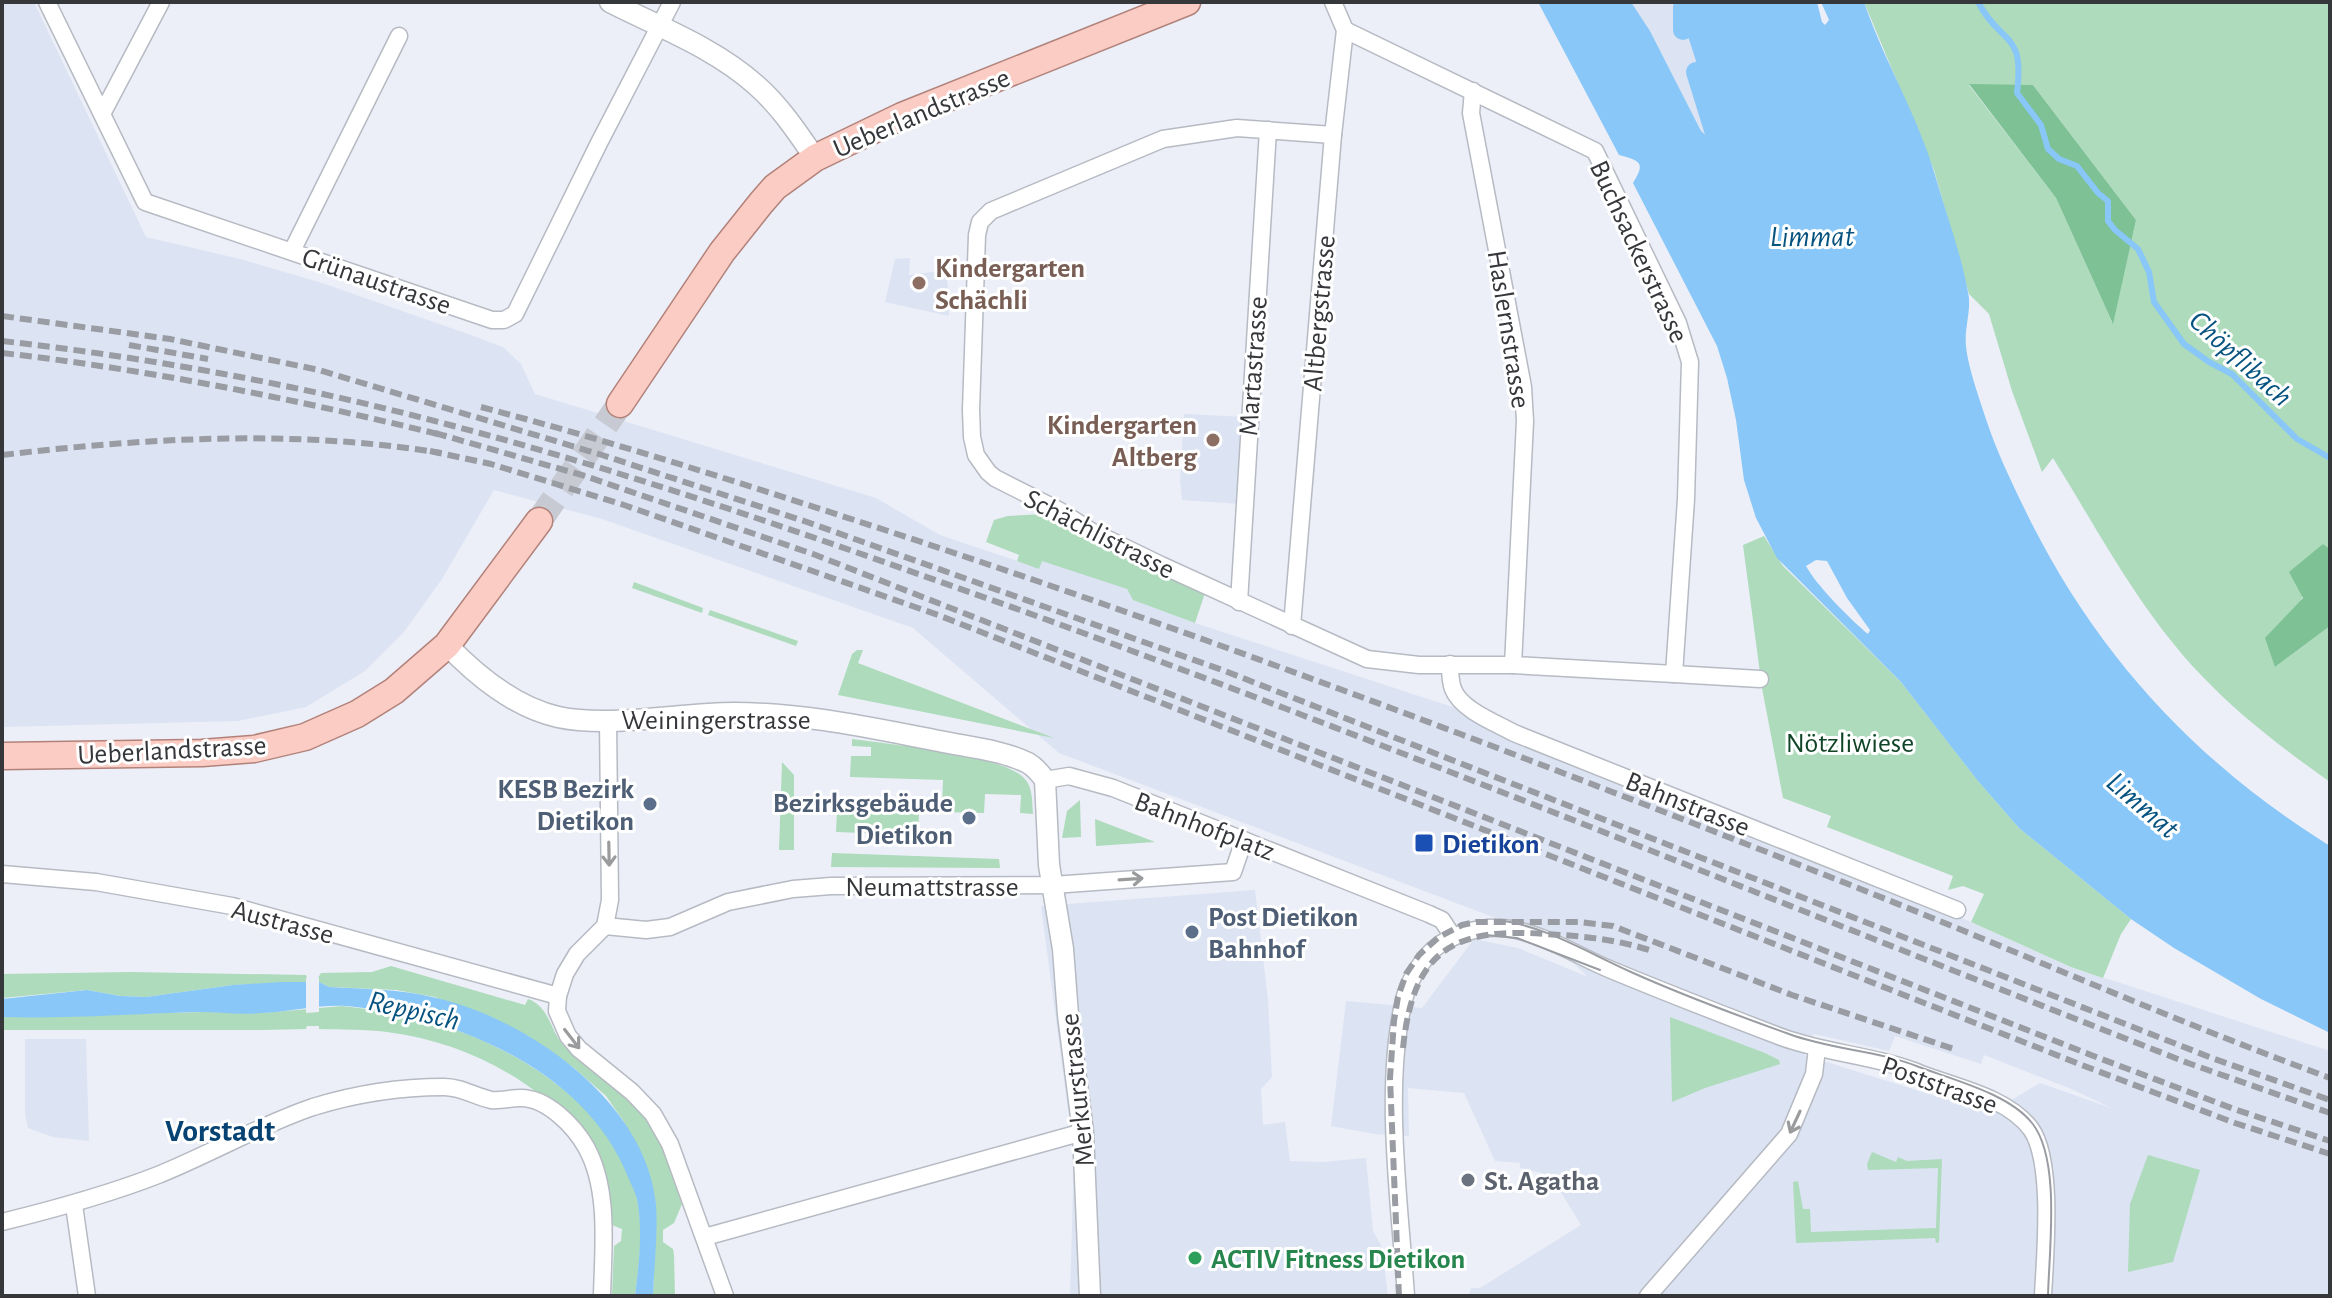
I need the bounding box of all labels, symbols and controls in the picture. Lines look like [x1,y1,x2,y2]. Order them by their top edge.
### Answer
street label: Ueberlandstrasse [829,64,1014,164]
street label: Buchsackerstrasse [1584,156,1693,347]
water label: Limmat [1770,222,1854,252]
street label: Altbergstrasse [1299,234,1341,392]
street label: Grünaustrasse [298,243,454,320]
street label: Haslernstrasse [1482,248,1534,410]
place label: Kindergarten Schächli [935,255,1085,315]
marker: Kindergarten Schächli [910,274,928,292]
street label: Martastrasse [1235,295,1273,437]
water label: Chöpflibach [2183,305,2297,412]
place label: Kindergarten Altberg [1047,412,1198,472]
marker: Kindergarten Altberg [1204,431,1222,449]
street label: Schächlistrasse [1019,485,1179,585]
street label: Weiningerstrasse [621,707,811,735]
park label: Nötzliwiese [1786,730,1914,758]
street label: Ueberlandstrasse [77,732,267,770]
street label: Bahnstrasse [1621,767,1753,842]
water label: Limmat [2101,767,2184,845]
place label: KESB Bezirk Dietikon [497,776,634,836]
street label: Bahnhofplatz [1130,787,1278,866]
place label: Bezirksgebäude Dietikon [773,790,953,850]
marker: KESB Bezirk Dietikon [641,795,659,813]
marker: Bezirksgebäude Dietikon [960,809,978,827]
place label: Dietikon [1442,831,1540,859]
marker: Dietikon [1413,832,1435,854]
one-way arrow [602,840,617,867]
one-way arrow [1117,871,1143,886]
street label: Neumattstrasse [845,874,1019,902]
street label: Austrasse [228,896,337,950]
place label: Post Dietikon Bahnhof [1208,904,1358,964]
marker: Post Dietikon Bahnhof [1183,923,1201,941]
water label: Reppisch [365,986,462,1036]
street label: Merkurstrasse [1056,1012,1100,1168]
one-way arrow [564,1028,581,1049]
street label: Poststrasse [1878,1052,2001,1120]
one-way arrow [1787,1110,1802,1134]
district label: Vorstadt [165,1115,275,1147]
place label: St. Agatha [1484,1168,1599,1196]
marker: St. Agatha [1459,1171,1477,1189]
place label: ACTIV Fitness Dietikon [1211,1246,1465,1274]
marker: ACTIV Fitness Dietikon [1186,1249,1204,1267]

